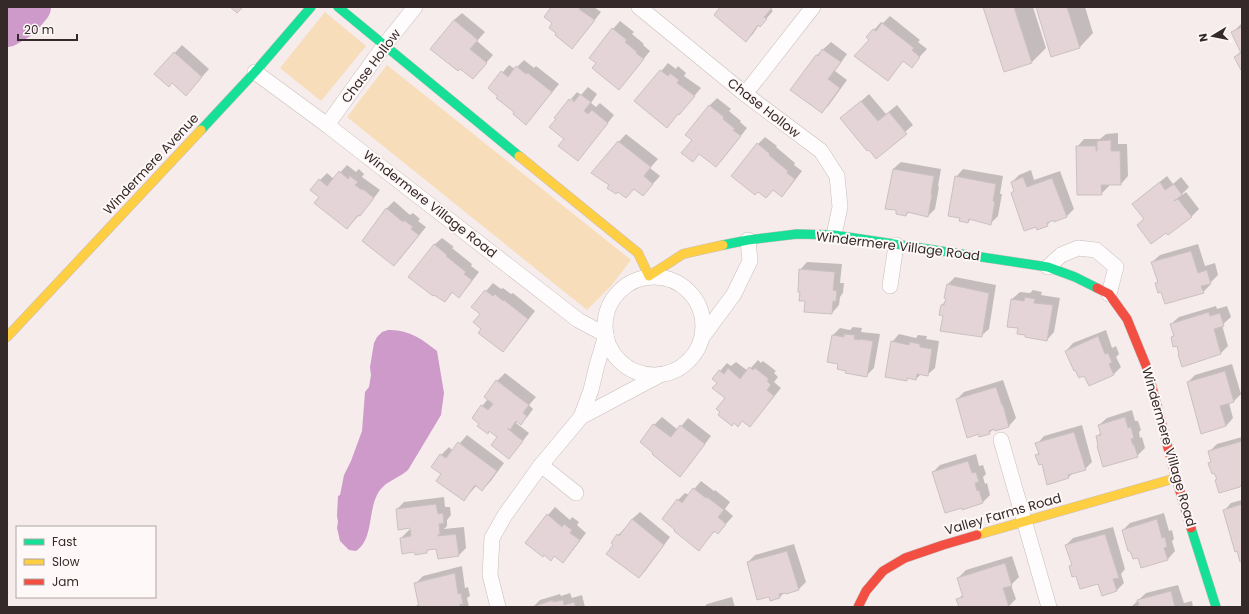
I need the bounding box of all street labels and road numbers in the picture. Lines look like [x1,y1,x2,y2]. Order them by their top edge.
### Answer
street label: Chase Hollow [337,25,405,107]
street label: Chase Hollow [723,73,805,143]
street label: Windermere Avenue [99,109,203,219]
street label: Windermere Village Road [359,146,501,262]
street label: Windermere Village Road [815,227,981,265]
street label: Windermere Village Road [1137,365,1201,529]
street label: Valley Farms Road [942,488,1064,540]

